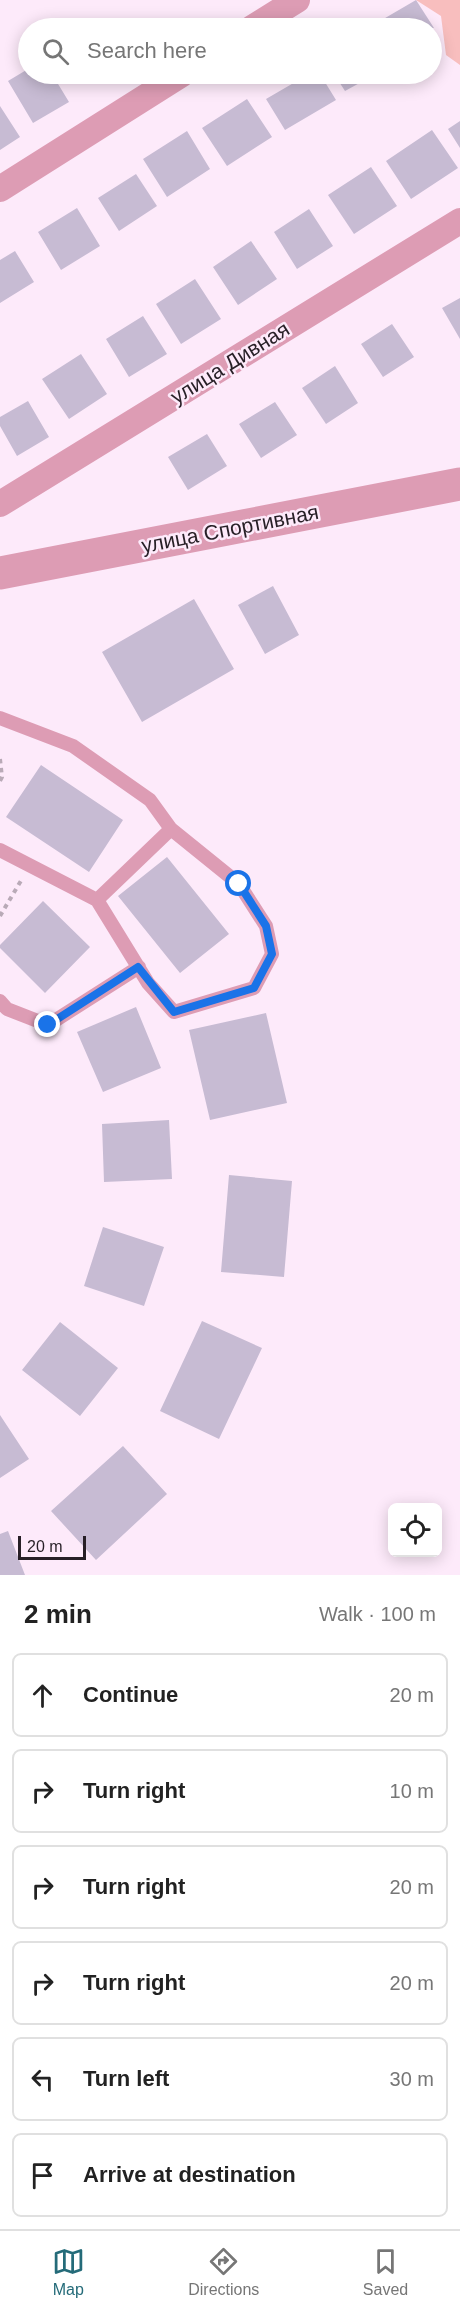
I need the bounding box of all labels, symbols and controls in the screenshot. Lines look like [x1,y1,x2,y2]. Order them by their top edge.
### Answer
search box [18,18,442,84]
icon: search [39,35,72,68]
text: Search here [87,38,207,63]
street label: улица Дивная [166,317,293,408]
street label: улица Спортивная [139,500,321,557]
route start [225,870,251,896]
route end [34,1011,60,1037]
map controls [388,1503,442,1557]
button: locate [388,1503,442,1557]
scale bar [18,1533,86,1560]
text: 20 m [27,1538,63,1555]
text: 2 min [24,1599,92,1629]
text: Walk · 100 m [319,1603,436,1625]
icon: ahead [26,1679,59,1712]
text: Continue [83,1682,178,1707]
text: 20 m [390,1684,434,1706]
icon: right [26,1775,59,1808]
text: Turn right [83,1778,185,1803]
text: 10 m [390,1780,434,1802]
icon: right [26,1871,59,1904]
text: Turn right [83,1874,185,1899]
text: 20 m [390,1876,434,1898]
icon: right [26,1967,59,2000]
text: Turn right [83,1970,185,1995]
text: 20 m [390,1972,434,1994]
icon: left [26,2063,59,2096]
text: Turn left [83,2066,169,2091]
text: 30 m [390,2068,434,2090]
icon: arrive [26,2159,59,2192]
text: Arrive at destination [83,2162,296,2187]
tab: Map [52,2245,85,2299]
tab: Directions [188,2245,259,2299]
tab: Saved [363,2245,408,2299]

